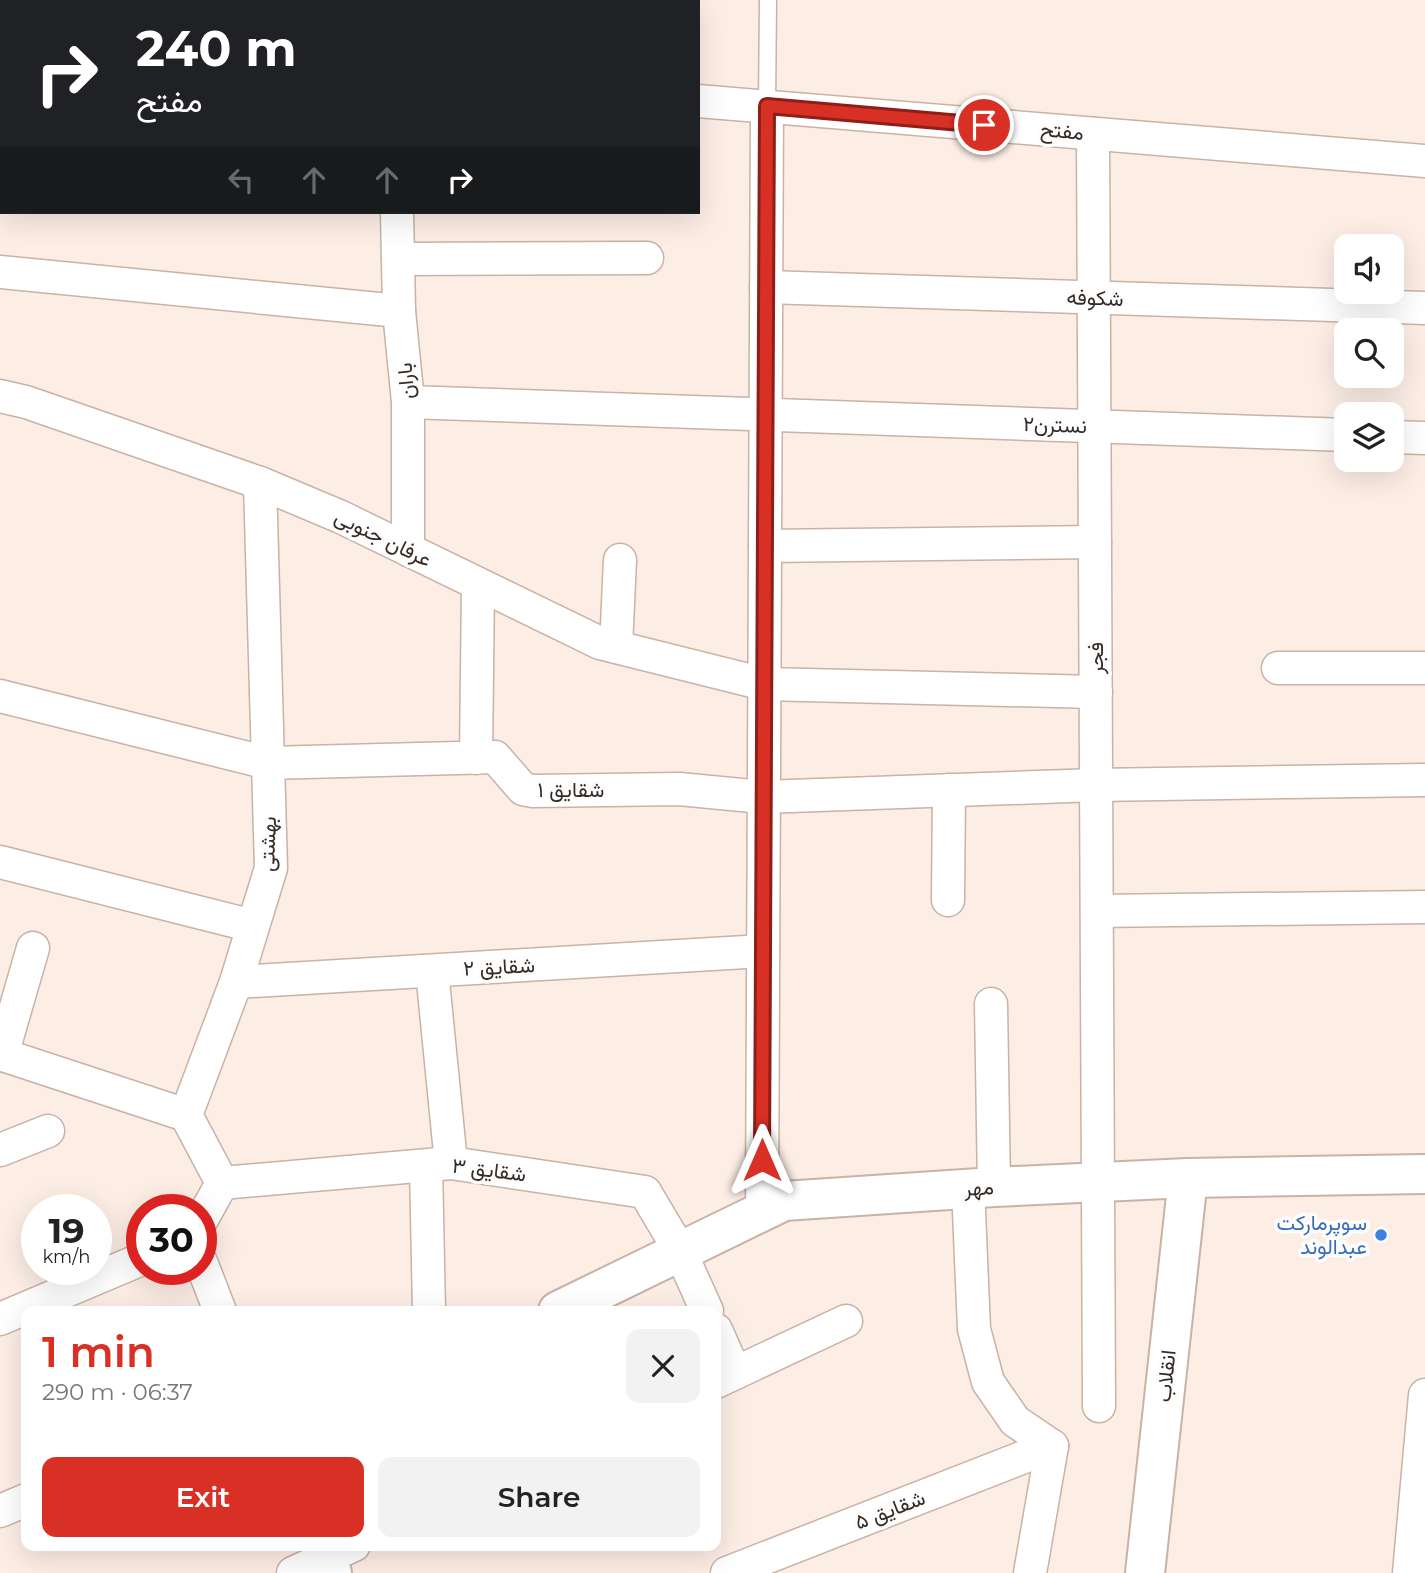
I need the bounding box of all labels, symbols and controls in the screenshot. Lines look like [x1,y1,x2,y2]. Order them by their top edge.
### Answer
text: 240 m [136,19,297,78]
icon: right [21,28,112,119]
text: مفتح [136,81,202,120]
pin [954,95,1014,155]
icon: arrive [965,106,1003,144]
street label: مفتح [1039,116,1085,147]
icon: left [222,161,260,199]
icon: ahead [295,161,333,199]
icon: ahead [368,161,406,199]
icon: right [441,161,479,199]
map controls [1334,234,1404,472]
button: sound [1334,234,1404,304]
street label: شکوفه [1066,284,1124,312]
button: search [1334,318,1404,388]
street label: باران [391,362,421,400]
button: layers [1334,402,1404,472]
street label: نسترن۲ [1023,411,1087,439]
street label: عرفان جنوبی [330,503,436,573]
street label: فجر [1083,642,1109,675]
street label: شقایق ۱ [538,777,604,802]
street label: بهشتی [254,816,282,872]
street label: شقایق ۲ [462,952,535,981]
position arrow [725,1123,799,1197]
street label: شقایق ۳ [451,1153,528,1186]
street label: مهر [962,1174,995,1202]
speed limit sign: 30 [126,1194,217,1285]
text: 19 [48,1209,85,1252]
place label: سوپرمارکت عبدالوند [1277,1210,1367,1260]
marker: سوپرمارکت عبدالوند [1373,1227,1389,1243]
text: km/h [42,1246,91,1268]
text: 1 min [42,1326,155,1378]
button: close [626,1329,700,1403]
street label: انقلاب [1150,1349,1181,1403]
text: 290 m · 06:37 [42,1378,193,1406]
button: Exit [42,1457,364,1537]
button: Share [378,1457,700,1537]
street label: شقایق ۵ [851,1485,928,1534]

